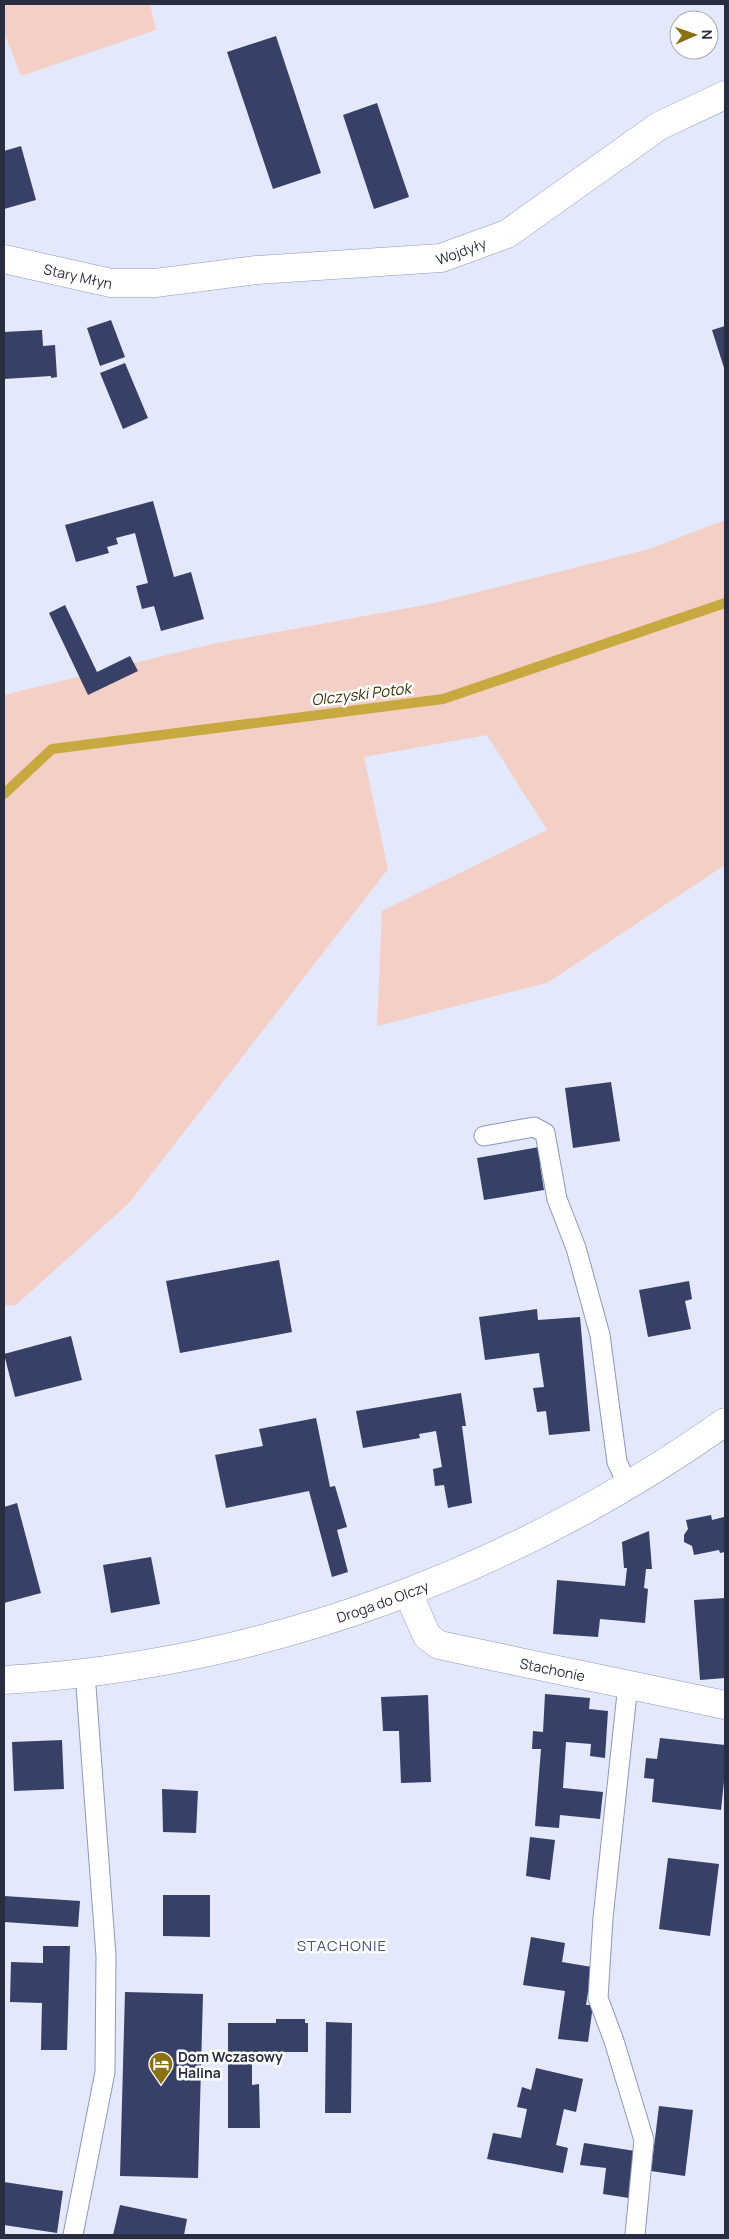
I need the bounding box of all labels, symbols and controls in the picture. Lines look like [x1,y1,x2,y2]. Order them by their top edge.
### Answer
north arrow [669,10,719,60]
text: N [698,29,717,40]
street label: Wojdyły [433,233,489,269]
street label: Stary Młyn [42,259,114,293]
water label: Olczyski Potok [310,677,414,711]
street label: Droga do Olczy [334,1575,432,1626]
street label: Stachonie [518,1653,587,1685]
district label: STACHONIE [297,1935,387,1956]
place label: Dom Wczasowy Halina [178,2047,283,2082]
hotel icon: Dom Wczasowy Halina [148,2051,174,2085]

